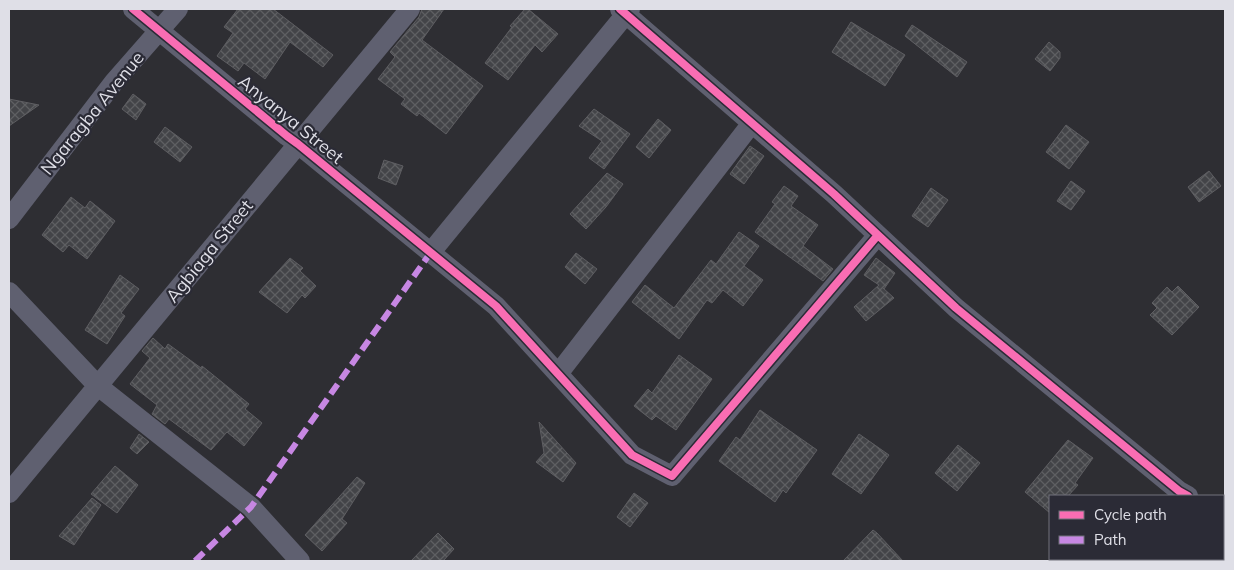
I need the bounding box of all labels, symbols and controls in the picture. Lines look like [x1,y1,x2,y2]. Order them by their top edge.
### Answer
street label: Ngaragba Avenue [35,47,149,179]
street label: Anyanya Street [234,69,348,169]
street label: Agbiaga Street [160,195,258,307]
legend [1049,495,1224,560]
text: Cycle path [1094,505,1167,524]
text: Path [1094,530,1126,549]

